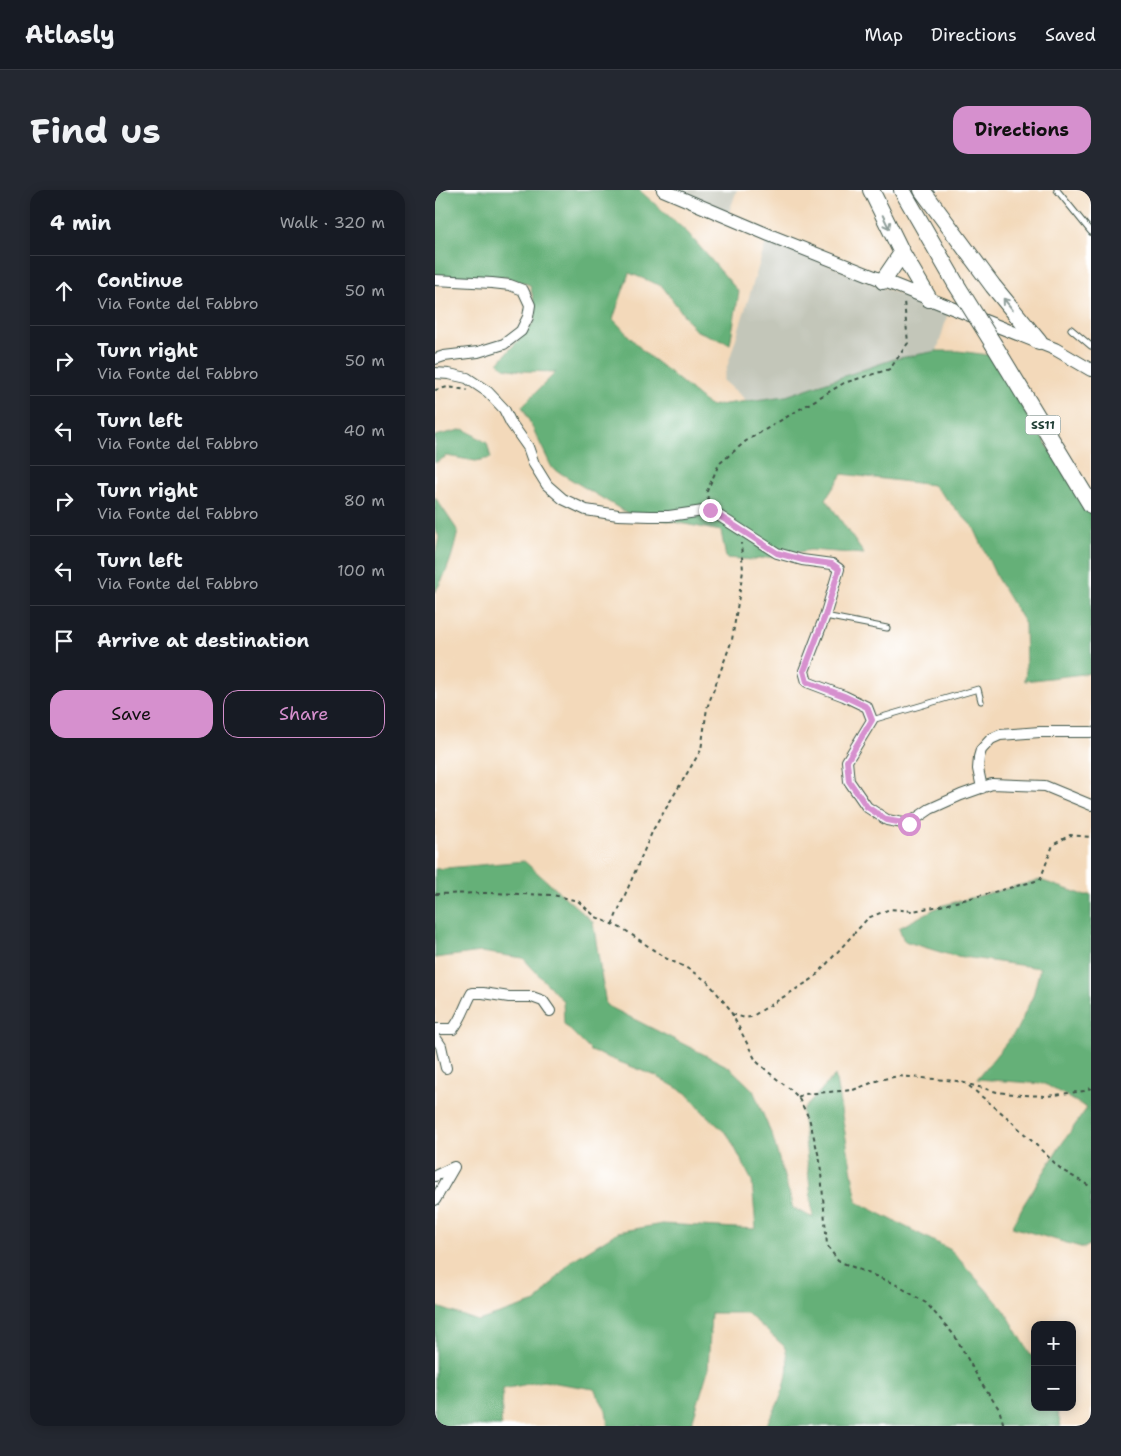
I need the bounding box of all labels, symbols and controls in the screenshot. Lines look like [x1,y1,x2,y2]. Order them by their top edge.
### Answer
text: Atlasly [25,19,115,51]
text: Map [865,23,903,47]
text: Directions [931,23,1017,47]
text: Saved [1045,23,1096,47]
button: Directions [953,106,1091,154]
text: Find us [30,107,161,154]
text: 4 min [50,209,111,237]
text: Walk · 320 m [280,212,385,233]
one-way arrow [882,214,892,229]
text: Continue [97,268,183,293]
icon: ahead [50,277,78,305]
text: 50 m [345,280,385,301]
text: Via Fonte del Fabbro [97,293,259,314]
one-way arrow [1002,298,1013,311]
text: Turn right [97,338,198,363]
icon: right [50,347,78,375]
text: 50 m [345,350,385,371]
text: Via Fonte del Fabbro [97,363,259,384]
text: Turn left [97,408,183,433]
road number: SS11 [1025,416,1061,434]
icon: left [50,417,78,445]
text: 40 m [343,420,385,441]
text: Via Fonte del Fabbro [97,433,259,454]
text: Turn right [97,478,198,503]
icon: right [50,487,78,515]
text: 80 m [344,490,385,511]
route end [699,499,722,522]
text: Via Fonte del Fabbro [97,503,259,524]
text: Turn left [97,548,183,573]
icon: left [50,557,78,585]
text: 100 m [337,560,385,581]
text: Via Fonte del Fabbro [97,573,259,594]
icon: arrive [50,627,78,655]
text: Arrive at destination [97,628,309,653]
button: Save [50,690,213,738]
button: Share [223,690,385,738]
route start [898,813,921,836]
map controls [1031,1321,1076,1411]
button: + [1031,1321,1076,1366]
button: − [1031,1366,1076,1411]

